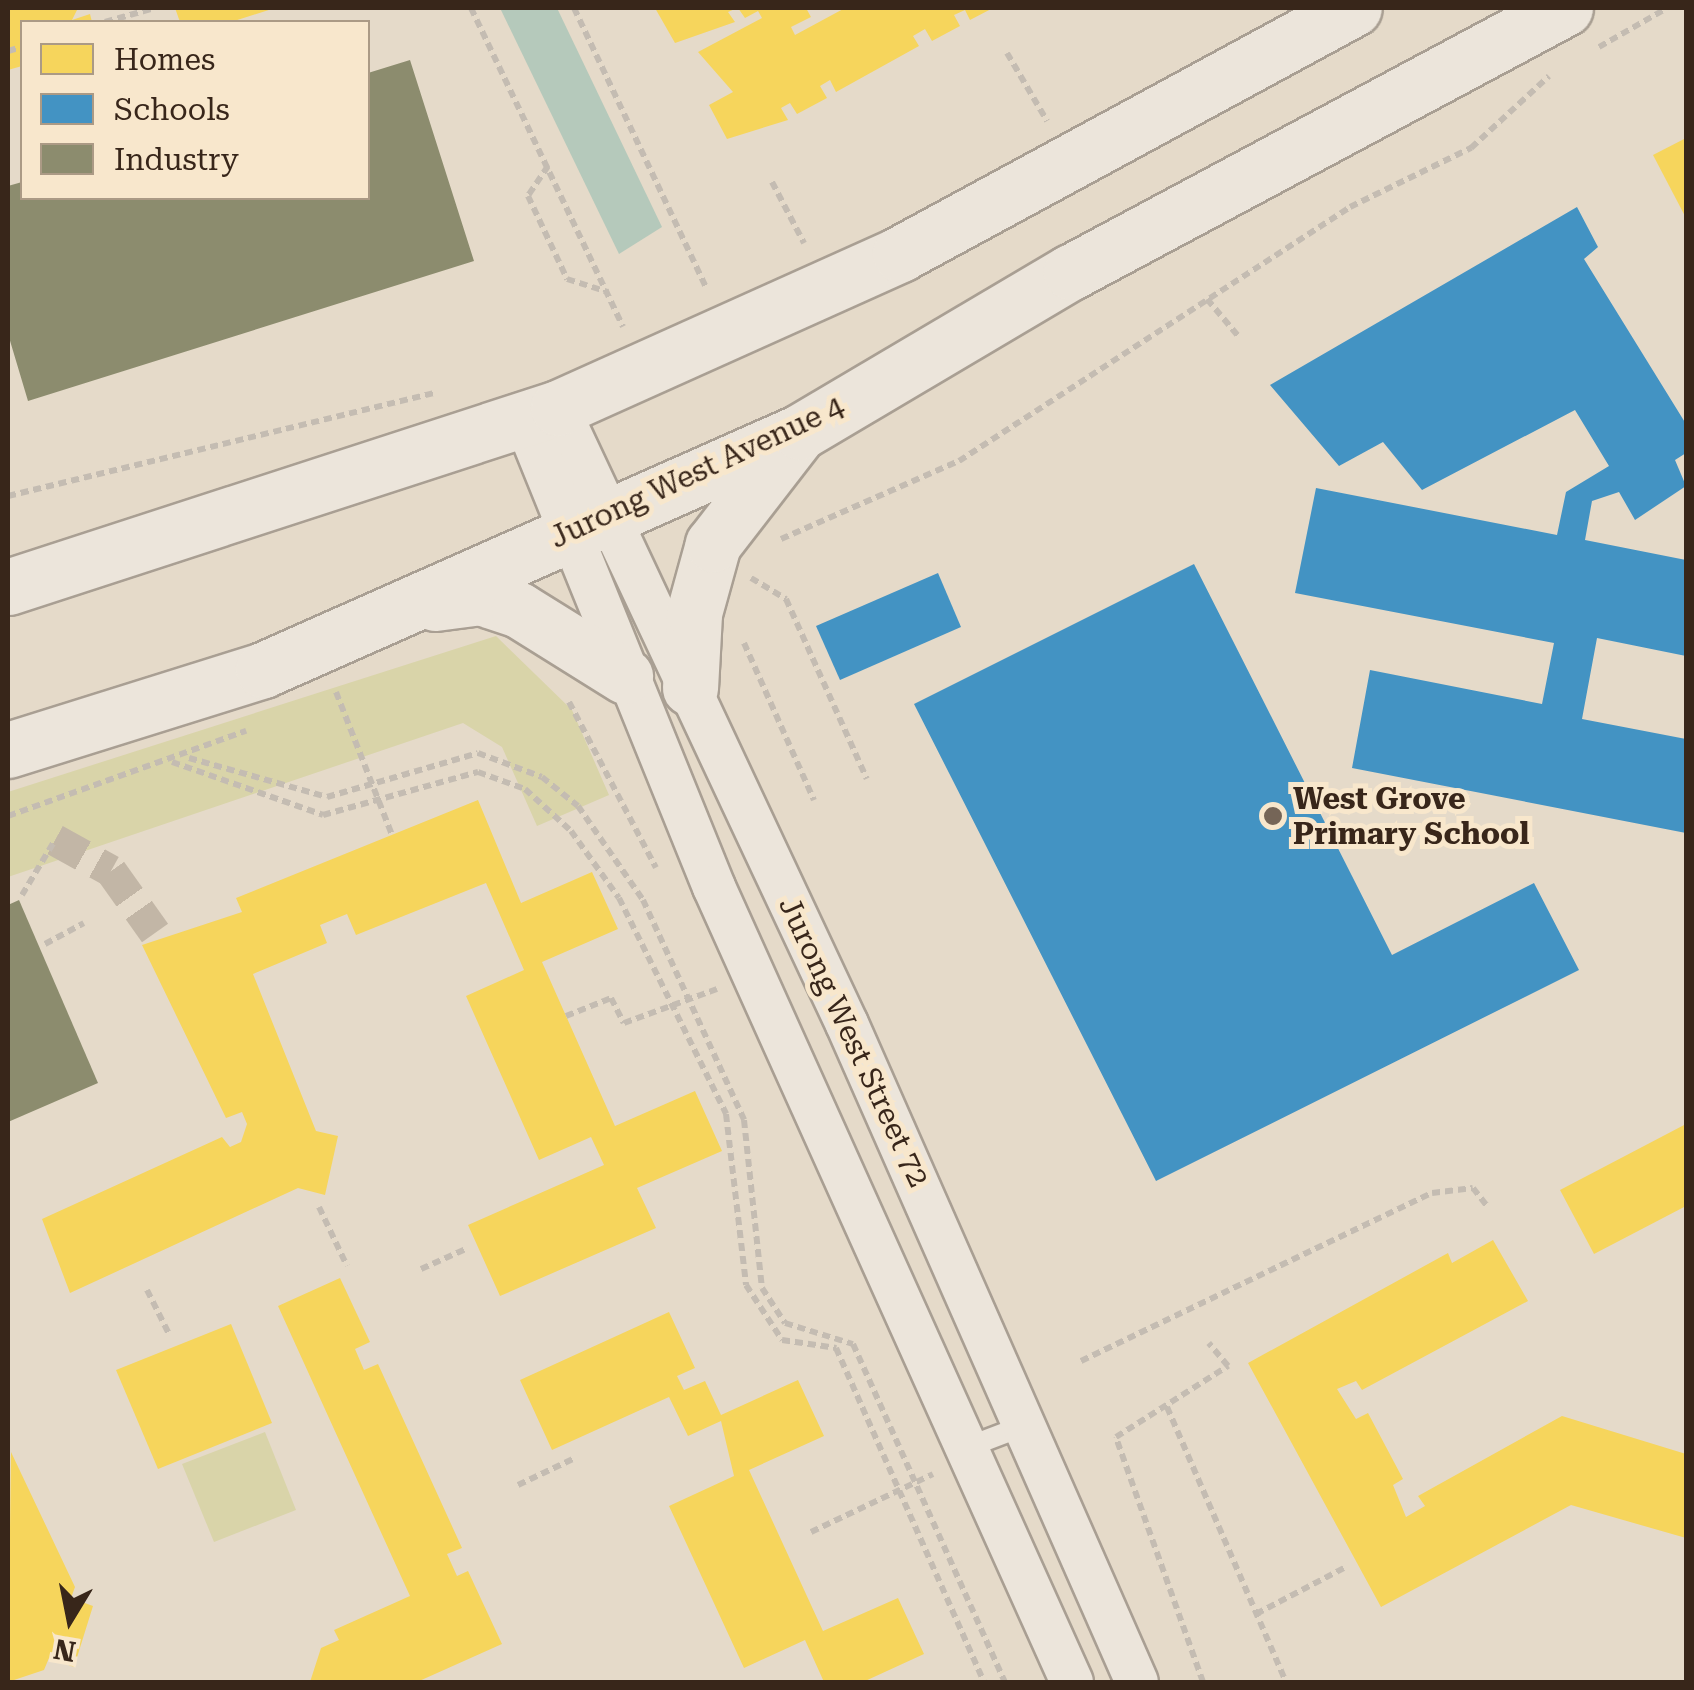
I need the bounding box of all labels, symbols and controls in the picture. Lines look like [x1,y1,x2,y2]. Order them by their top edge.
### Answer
legend [20,20,370,200]
text: Homes [114,42,215,77]
text: Schools [114,92,230,127]
text: Industry [114,142,239,177]
street label: Jurong West Avenue 4 [544,388,850,556]
place label: West Grove Primary School [1293,781,1529,852]
marker: West Grove Primary School [1262,805,1284,827]
street label: Jurong West Street 72 [771,891,937,1193]
north arrow [20,1570,120,1670]
text: N [51,1632,78,1668]

